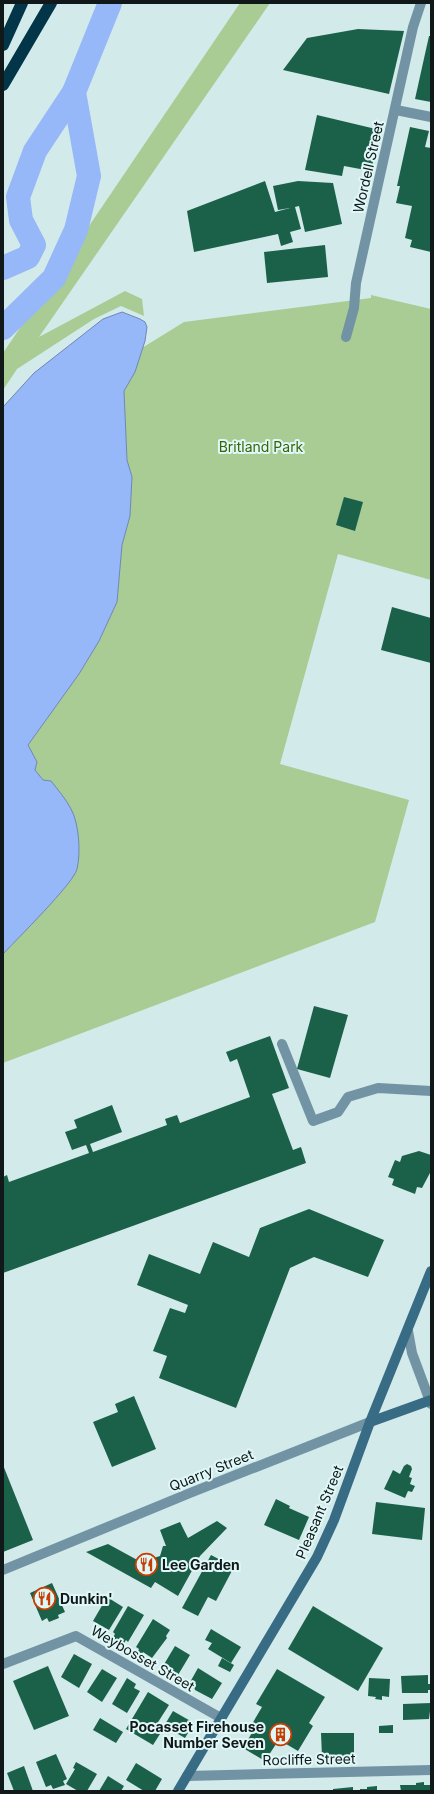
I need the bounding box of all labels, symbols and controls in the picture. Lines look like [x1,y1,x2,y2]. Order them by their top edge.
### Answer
street label: Wordell Street [349,119,387,214]
park label: Britland Park [219,438,304,455]
street label: Quarry Street [166,1445,256,1495]
street label: Pleasant Street [292,1462,347,1561]
restaurant icon: Lee Garden [133,1551,159,1577]
place label: Lee Garden [162,1556,240,1573]
restaurant icon: Dunkin' [32,1585,58,1611]
place label: Dunkin' [60,1590,113,1607]
street label: Weybosset Street [88,1621,198,1695]
place label: Pocasset Firehouse Number Seven [130,1718,264,1751]
building icon: Pocasset Firehouse Number Seven [267,1721,293,1747]
street label: Rocliffe Street [262,1750,356,1768]

